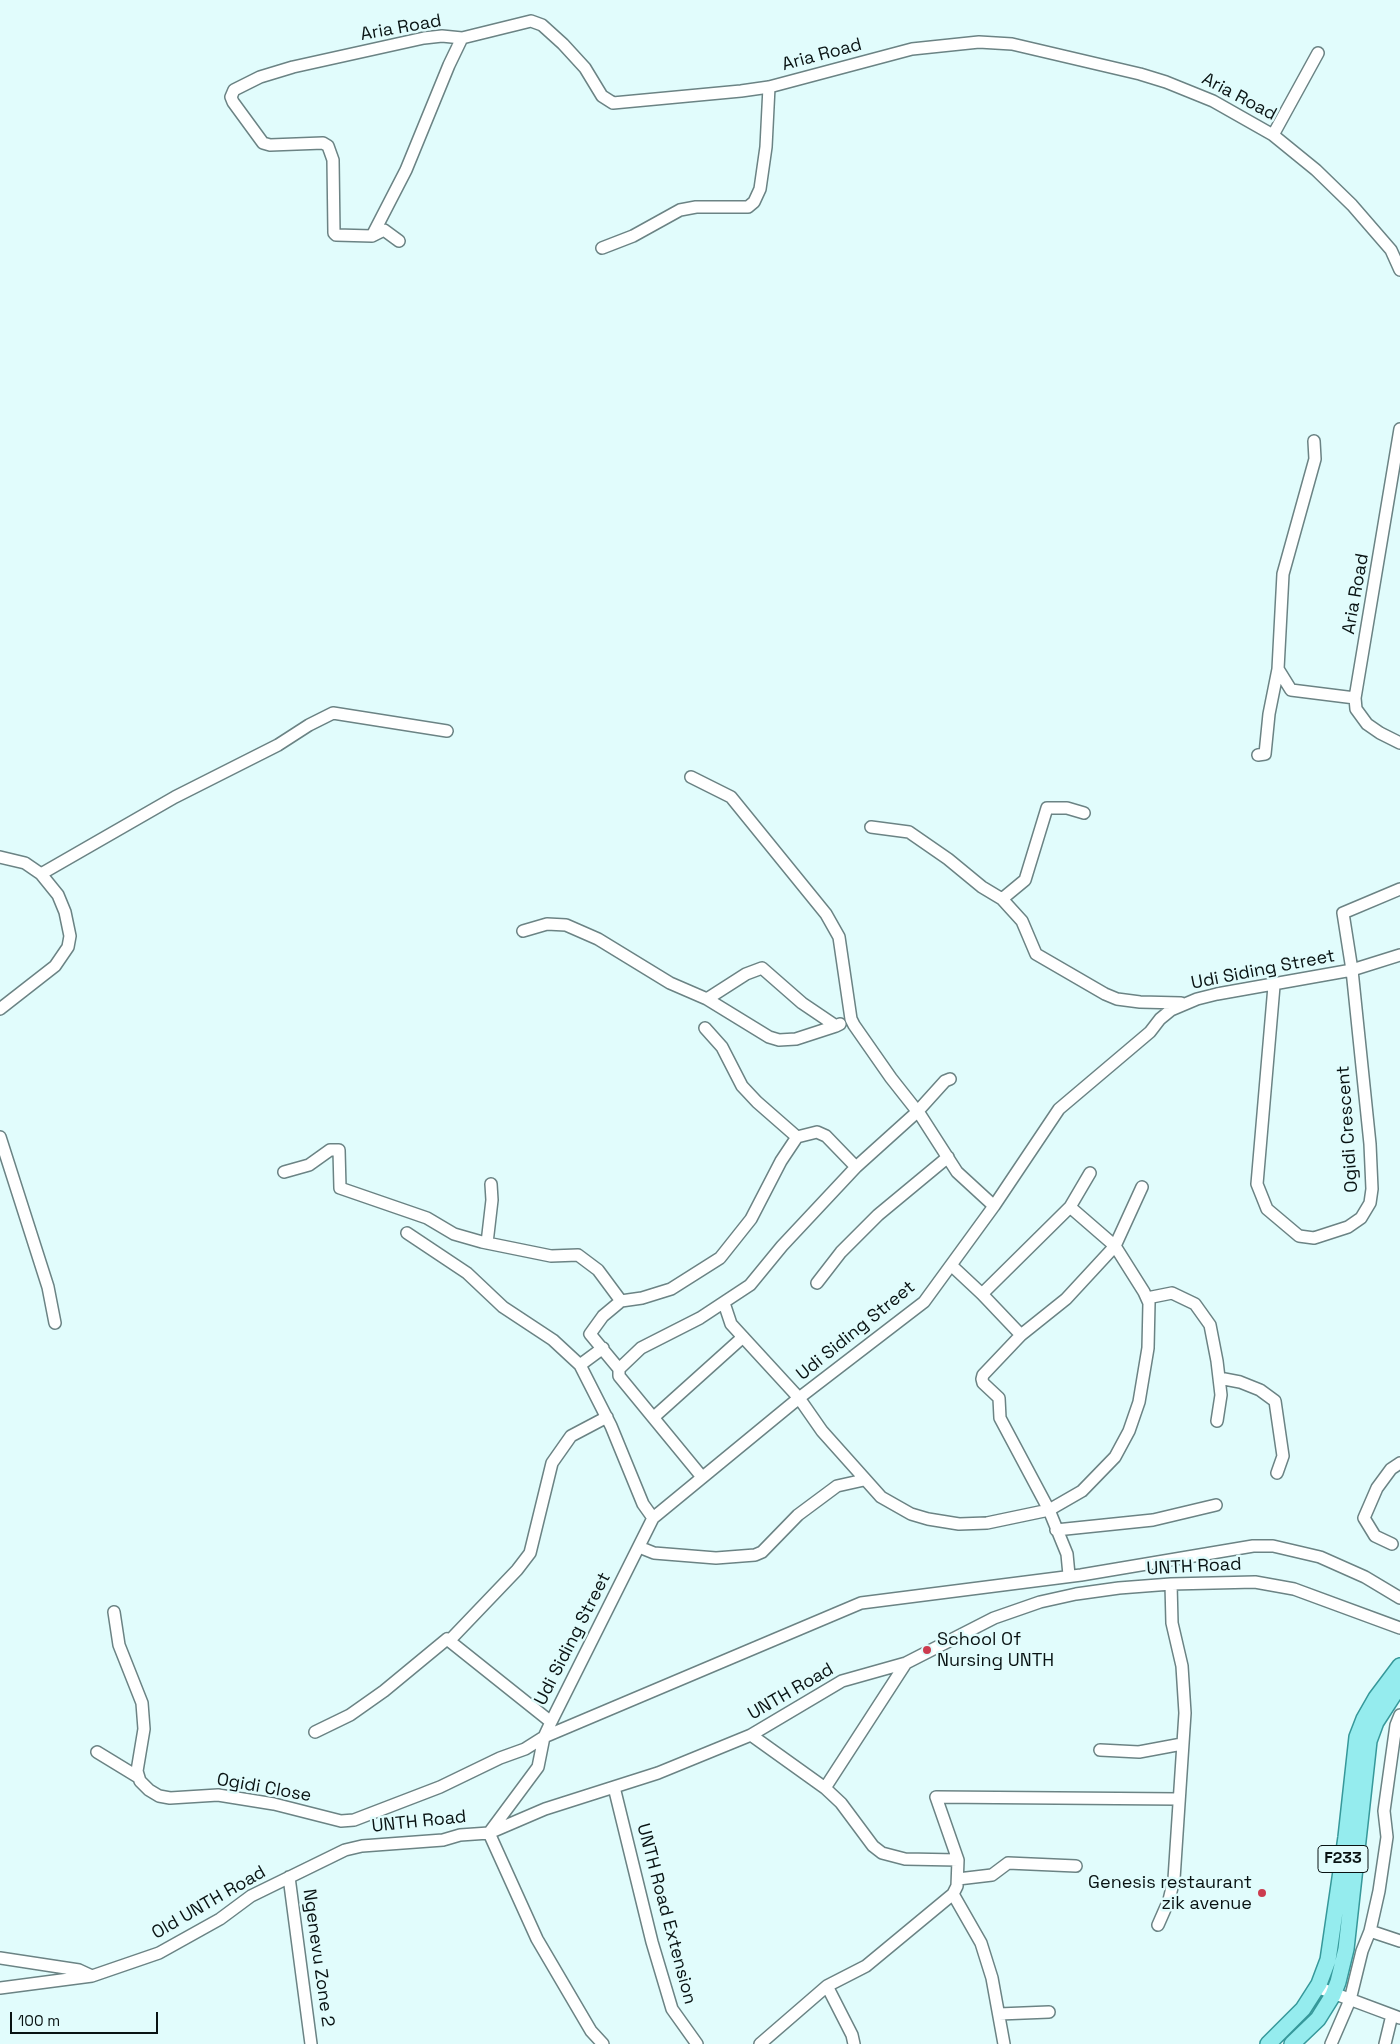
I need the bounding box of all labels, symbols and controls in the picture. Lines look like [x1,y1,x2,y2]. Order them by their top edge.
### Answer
street label: Aria Road [359,10,443,46]
street label: Aria Road [780,34,864,76]
street label: Aria Road [1198,68,1280,126]
street label: Aria Road [1338,552,1374,636]
street label: Udi Siding Street [1189,945,1337,995]
street label: Ogidi Crescent [1333,1065,1363,1193]
street label: Udi Siding Street [792,1277,920,1385]
street label: UNTH Road [1146,1554,1242,1580]
street label: Udi Siding Street [530,1569,616,1709]
place label: School Of Nursing UNTH [937,1629,1054,1672]
marker: School Of Nursing UNTH [921,1644,933,1656]
street label: UNTH Road [744,1659,838,1725]
street label: Ogidi Close [215,1769,313,1807]
street label: UNTH Road [371,1806,467,1838]
street label: UNTH Road Extension [631,1821,701,2007]
road number: F233 [1318,1846,1368,1872]
street label: Old UNTH Road [148,1862,270,1944]
place label: Genesis restaurant zik avenue [1088,1872,1252,1915]
marker: Genesis restaurant zik avenue [1256,1887,1268,1899]
street label: Ngenevu Zone 2 [298,1888,338,2028]
scale bar [12,2002,160,2034]
text: 100 m [18,2011,60,2030]

